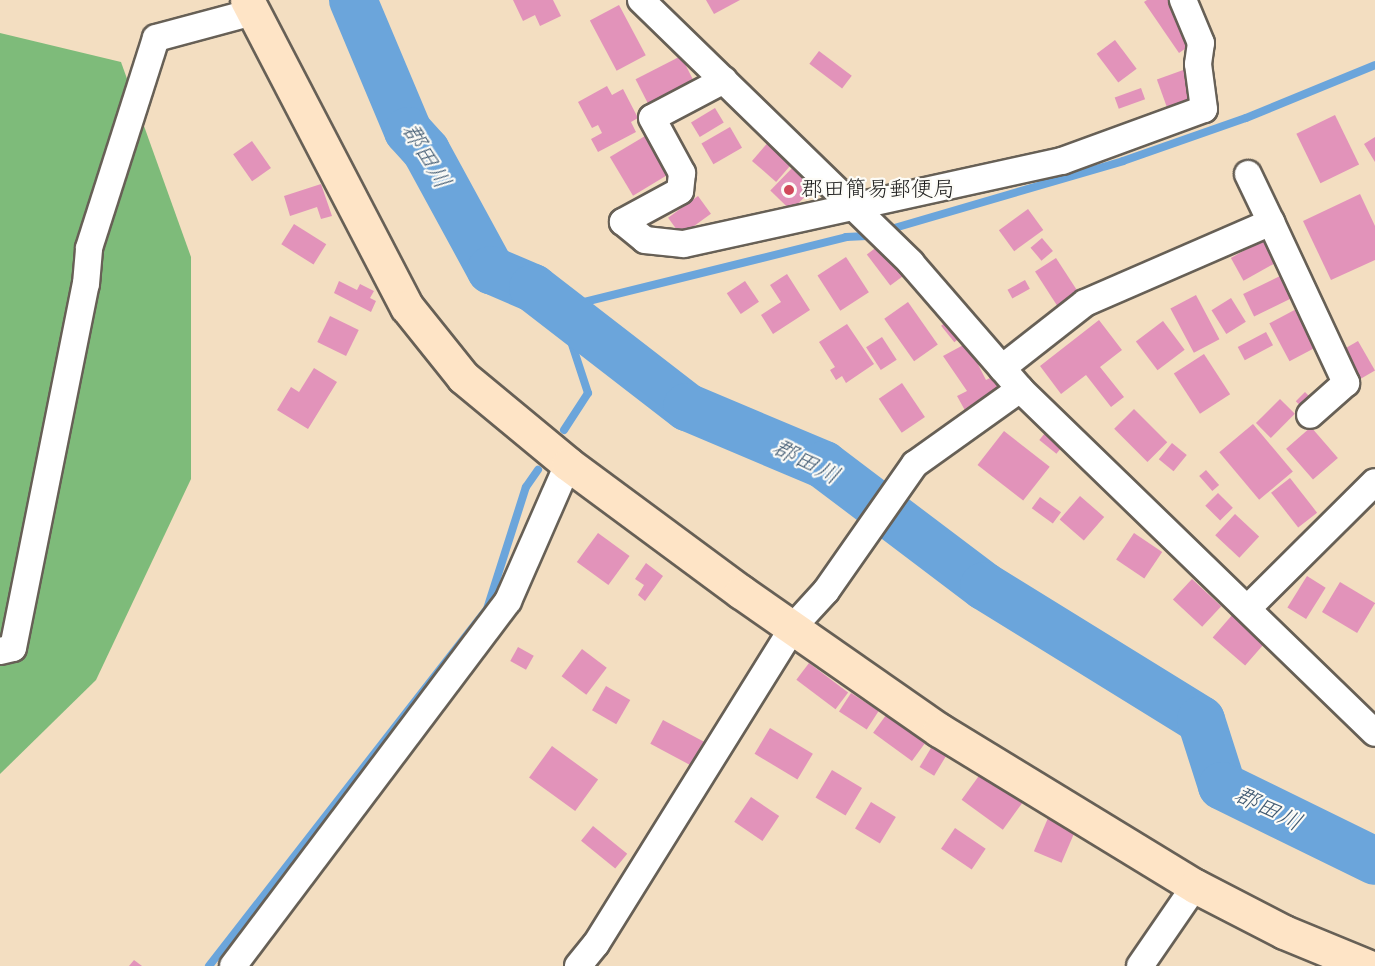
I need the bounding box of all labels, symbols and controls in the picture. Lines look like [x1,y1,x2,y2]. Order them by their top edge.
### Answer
water label: 郡田川 [395,118,457,194]
place label: 郡田簡易郵便局 [801,177,955,203]
marker: 郡田簡易郵便局 [782,183,796,197]
water label: 郡田川 [767,433,845,491]
water label: 郡田川 [1229,780,1307,838]

